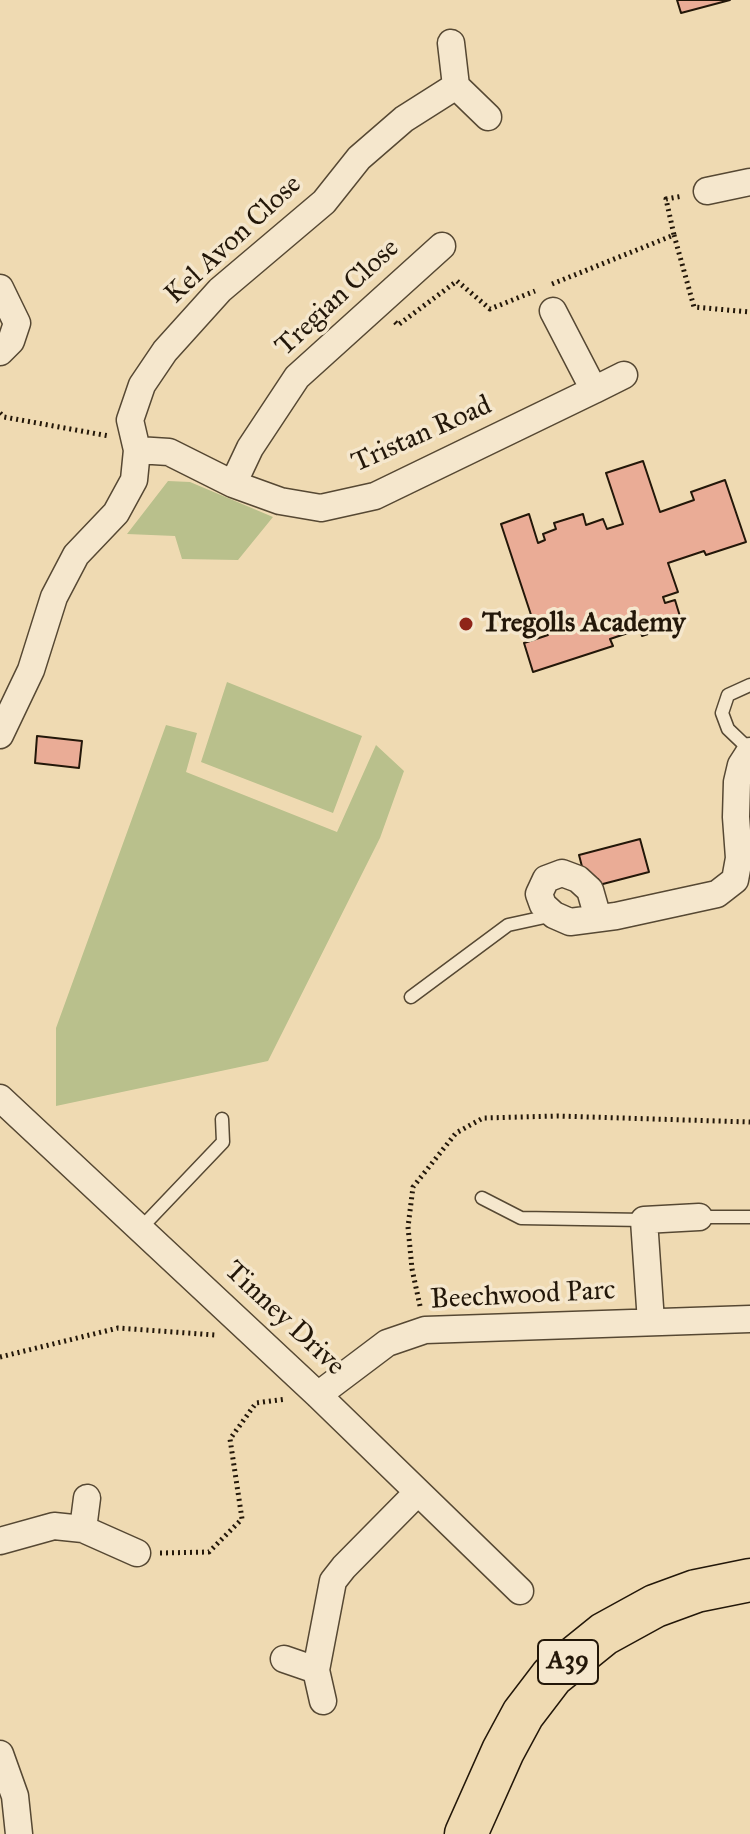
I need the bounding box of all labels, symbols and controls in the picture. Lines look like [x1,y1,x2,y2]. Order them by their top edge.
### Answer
street label: Kel Avon Close [159,168,309,312]
street label: Tregian Close [269,232,407,364]
street label: Tristan Road [347,389,497,481]
place label: Tregolls Academy [482,607,685,641]
marker: Tregolls Academy [457,615,475,633]
street label: Tinney Drive [217,1255,351,1383]
street label: Beechwood Parc [430,1274,616,1318]
road number: A39 [538,1640,598,1684]

